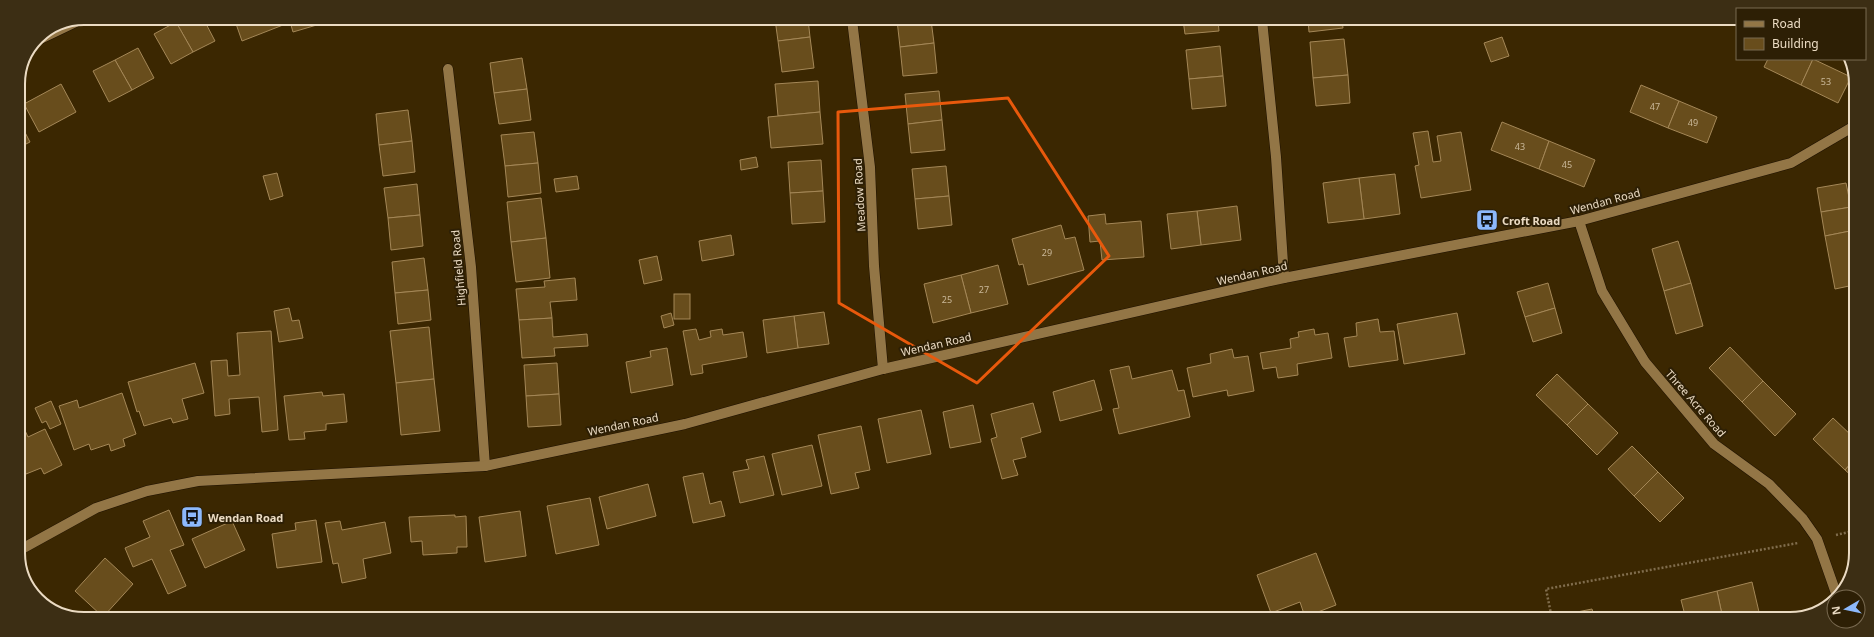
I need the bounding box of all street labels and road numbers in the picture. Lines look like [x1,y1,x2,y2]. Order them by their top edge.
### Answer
street label: Meadow Road [850,158,868,232]
street label: Wendan Road [1568,184,1642,218]
street label: Highfield Road [447,229,469,307]
street label: Wendan Road [1215,258,1289,288]
street label: Wendan Road [899,329,973,359]
street label: Three Acre Road [1663,366,1729,440]
street label: Wendan Road [586,409,660,439]

